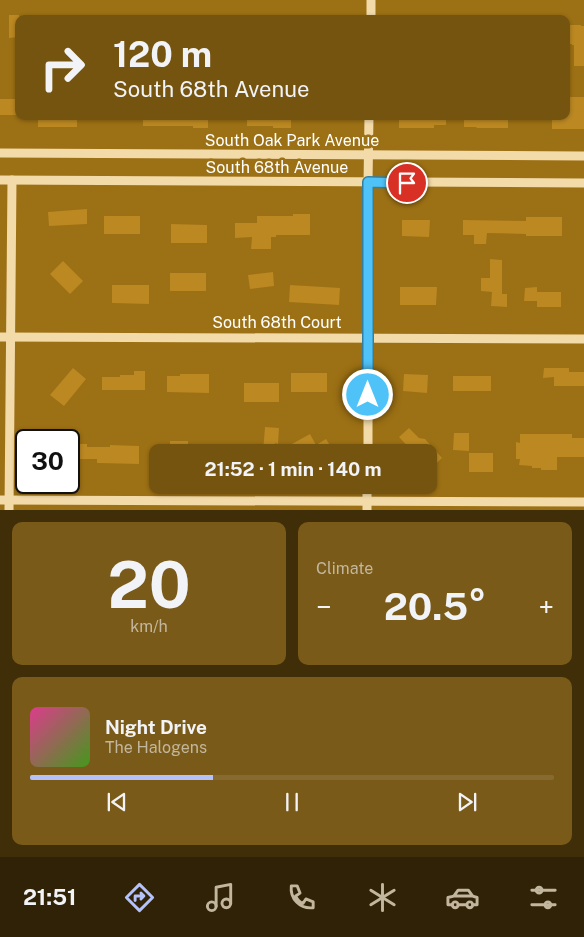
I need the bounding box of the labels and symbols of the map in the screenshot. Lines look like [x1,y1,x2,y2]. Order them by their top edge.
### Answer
street label: South Oak Park Avenue [205,131,379,150]
street label: South 68th Avenue [206,158,348,177]
pin [386,162,428,204]
street label: South 68th Court [212,313,342,332]
position arrow [341,368,393,420]
speed limit sign: 30 [15,429,80,494]

